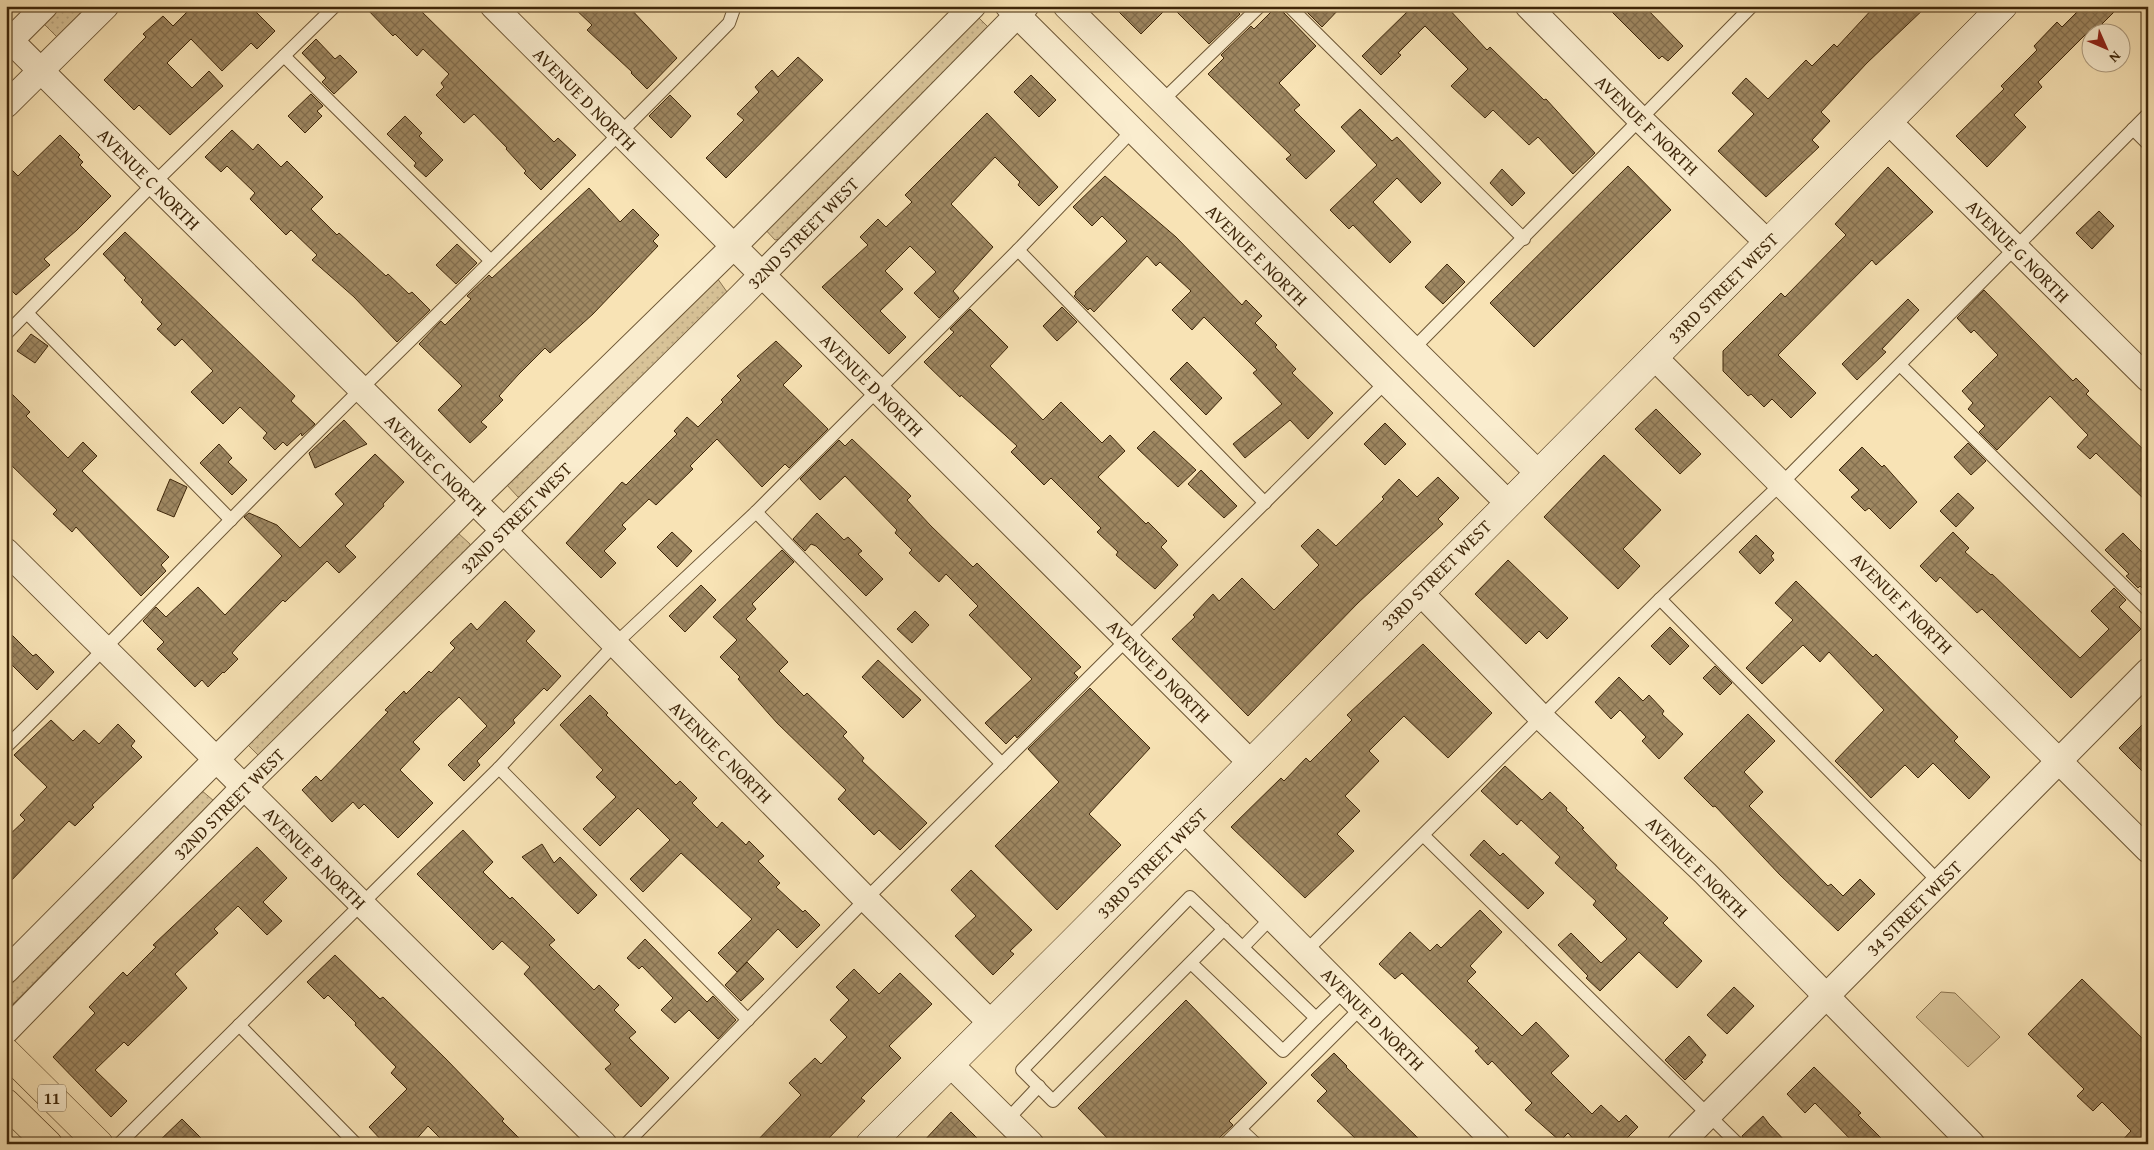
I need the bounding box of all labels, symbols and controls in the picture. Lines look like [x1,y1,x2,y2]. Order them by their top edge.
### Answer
north arrow [2082,22,2132,72]
street label: AVENUE D NORTH [527,41,643,157]
text: N [2104,47,2126,68]
street label: AVENUE F NORTH [1589,69,1705,181]
street label: AVENUE C NORTH [92,122,207,237]
street label: 32ND STREET WEST [741,171,865,295]
street label: AVENUE G NORTH [1960,193,2076,309]
street label: AVENUE E NORTH [1200,198,1314,312]
street label: 33RD STREET WEST [1661,226,1785,350]
street label: AVENUE D NORTH [814,327,930,443]
street label: AVENUE C NORTH [379,408,494,523]
street label: 32ND STREET WEST [454,456,578,580]
street label: 33RD STREET WEST [1374,513,1498,637]
street label: AVENUE F NORTH [1845,546,1959,660]
street label: AVENUE D NORTH [1101,613,1217,729]
street label: AVENUE C NORTH [664,695,779,810]
street label: 32ND STREET WEST [167,742,291,866]
street label: AVENUE B NORTH [257,800,373,916]
street label: 33RD STREET WEST [1090,801,1214,925]
street label: AVENUE E NORTH [1640,810,1754,924]
street label: 34 STREET WEST [1860,854,1968,962]
street label: AVENUE D NORTH [1315,961,1431,1077]
road number: 11 [38,1084,66,1112]

